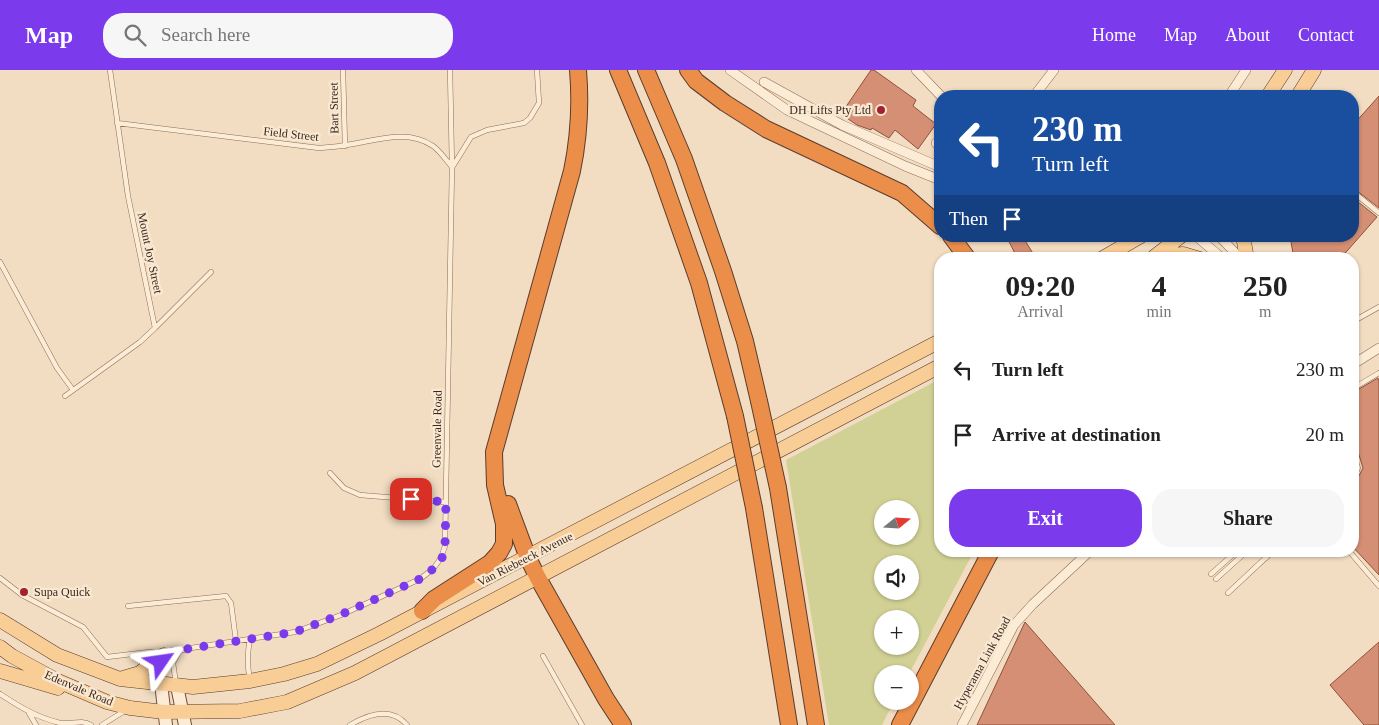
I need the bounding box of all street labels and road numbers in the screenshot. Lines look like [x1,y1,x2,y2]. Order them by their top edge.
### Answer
street label: Bart Street [327,81,341,134]
street label: Field Street [263,124,320,144]
street label: Mount Joy Street [135,211,166,296]
street label: Greenvale Road [429,390,445,468]
street label: Van Riebeeck Avenue [475,529,575,589]
street label: Hyperama Link Road [951,614,1013,712]
street label: Edenvale Road [43,667,115,709]

